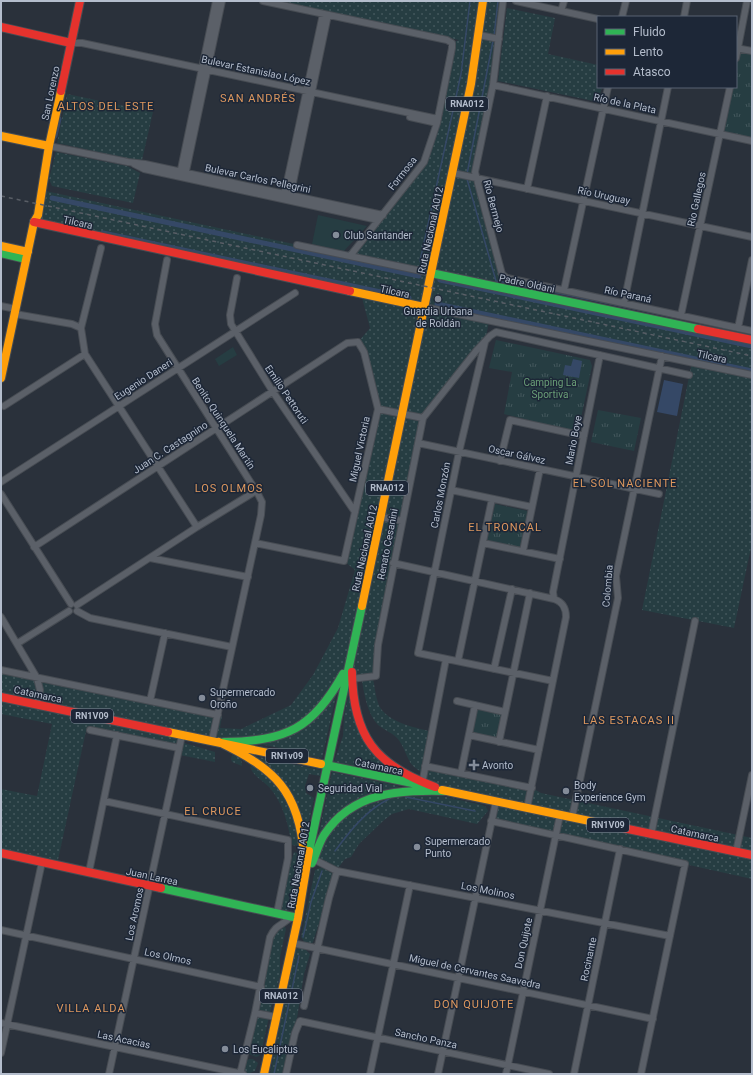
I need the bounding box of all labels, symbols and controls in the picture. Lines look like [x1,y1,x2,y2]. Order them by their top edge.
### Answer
legend [597,16,737,88]
text: Fluido [633,25,666,39]
text: Lento [633,45,663,59]
street label: Bulevar Estanislao López [200,54,311,87]
street label: San Lorenzo [39,65,62,121]
text: Atasco [633,65,671,79]
district label: SAN ANDRÉS [220,92,296,105]
street label: Río de la Plata [593,92,657,115]
road number: RNA012 [446,97,488,111]
district label: ALTOS DEL ESTE [58,100,154,113]
street label: Formosa [386,154,419,192]
street label: Bulevar Carlos Pellegrini [204,162,312,195]
street label: Rio Gallegos [685,171,708,227]
street label: Río Bermejo [481,179,506,234]
street label: Río Uruguay [577,185,631,206]
street label: Ruta Nacional A012 [416,186,445,274]
street label: Tilcara [62,214,94,231]
marker: Club Santander [331,230,341,240]
place label: Club Santander [344,230,413,241]
street label: Padre Oldani [498,272,556,295]
street label: Tilcara [379,283,411,300]
street label: Río Paraná [603,284,653,305]
marker: Guardia Urbana de Roldán [433,294,443,304]
place label: Guardia Urbana de Roldán [404,306,472,329]
street label: Tilcara [696,348,728,365]
street label: Eugenio Daneri [112,357,174,402]
street label: Emilio Pettoruti [263,363,310,426]
street label: Benito Quinquela Martín [190,375,257,471]
park label: Camping La Sportiva [523,377,577,400]
street label: Mario Boye [563,414,584,466]
street label: Miguel Victoria [347,415,372,483]
street label: Juan C. Castagnino [131,419,210,476]
street label: Oscar Gálvez [487,443,547,466]
street label: Carlos Monzón [429,461,452,529]
district label: EL SOL NACIENTE [573,477,677,490]
road number: RNA012 [366,481,408,495]
district label: LOS OLMOS [195,482,263,495]
street label: Ruta Nacional A012 [350,504,379,592]
street label: Renato Cesanini [375,508,400,581]
district label: EL TRONCAL [468,521,542,534]
street label: Colombia [600,564,615,608]
street label: Catamarca [13,684,63,705]
place label: Supermercado Oroño [210,687,275,710]
marker: Supermercado Oroño [197,693,207,703]
road number: RN1V09 [71,709,113,723]
district label: LAS ESTACAS II [583,714,675,727]
road number: RN1v09 [266,749,308,763]
street label: Catamarca [354,756,404,777]
marker: Avonto [469,760,479,770]
place label: Avonto [482,760,513,771]
place label: Body Experience Gym [574,780,646,803]
marker: Seguridad Vial [305,783,315,793]
place label: Seguridad Vial [318,783,382,794]
marker: Body Experience Gym [561,786,571,796]
district label: EL CRUCE [184,805,242,818]
road number: RN1V09 [587,818,629,832]
street label: Ruta Nacional A012 [285,820,312,909]
street label: Catamarca [670,823,720,844]
place label: Supermercado Punto [425,836,490,859]
marker: Supermercado Punto [412,842,422,852]
street label: Juan Larrea [125,866,179,887]
street label: Los Molinos [460,880,516,901]
street label: Los Aromos [124,887,145,942]
street label: Don Quijote [513,917,534,970]
street label: Rocinante [578,936,599,982]
street label: Los Olmos [143,946,192,967]
street label: Miguel de Cervantes Saavedra [408,952,542,991]
road number: RNA012 [260,989,302,1003]
district label: DON QUIJOTE [434,998,514,1011]
district label: VILLA ALDA [56,1002,126,1015]
street label: Sancho Panza [394,1027,458,1050]
street label: Las Acacias [96,1029,151,1050]
marker: Los Eucaliptus [220,1044,230,1054]
place label: Los Eucaliptus [233,1044,298,1055]

